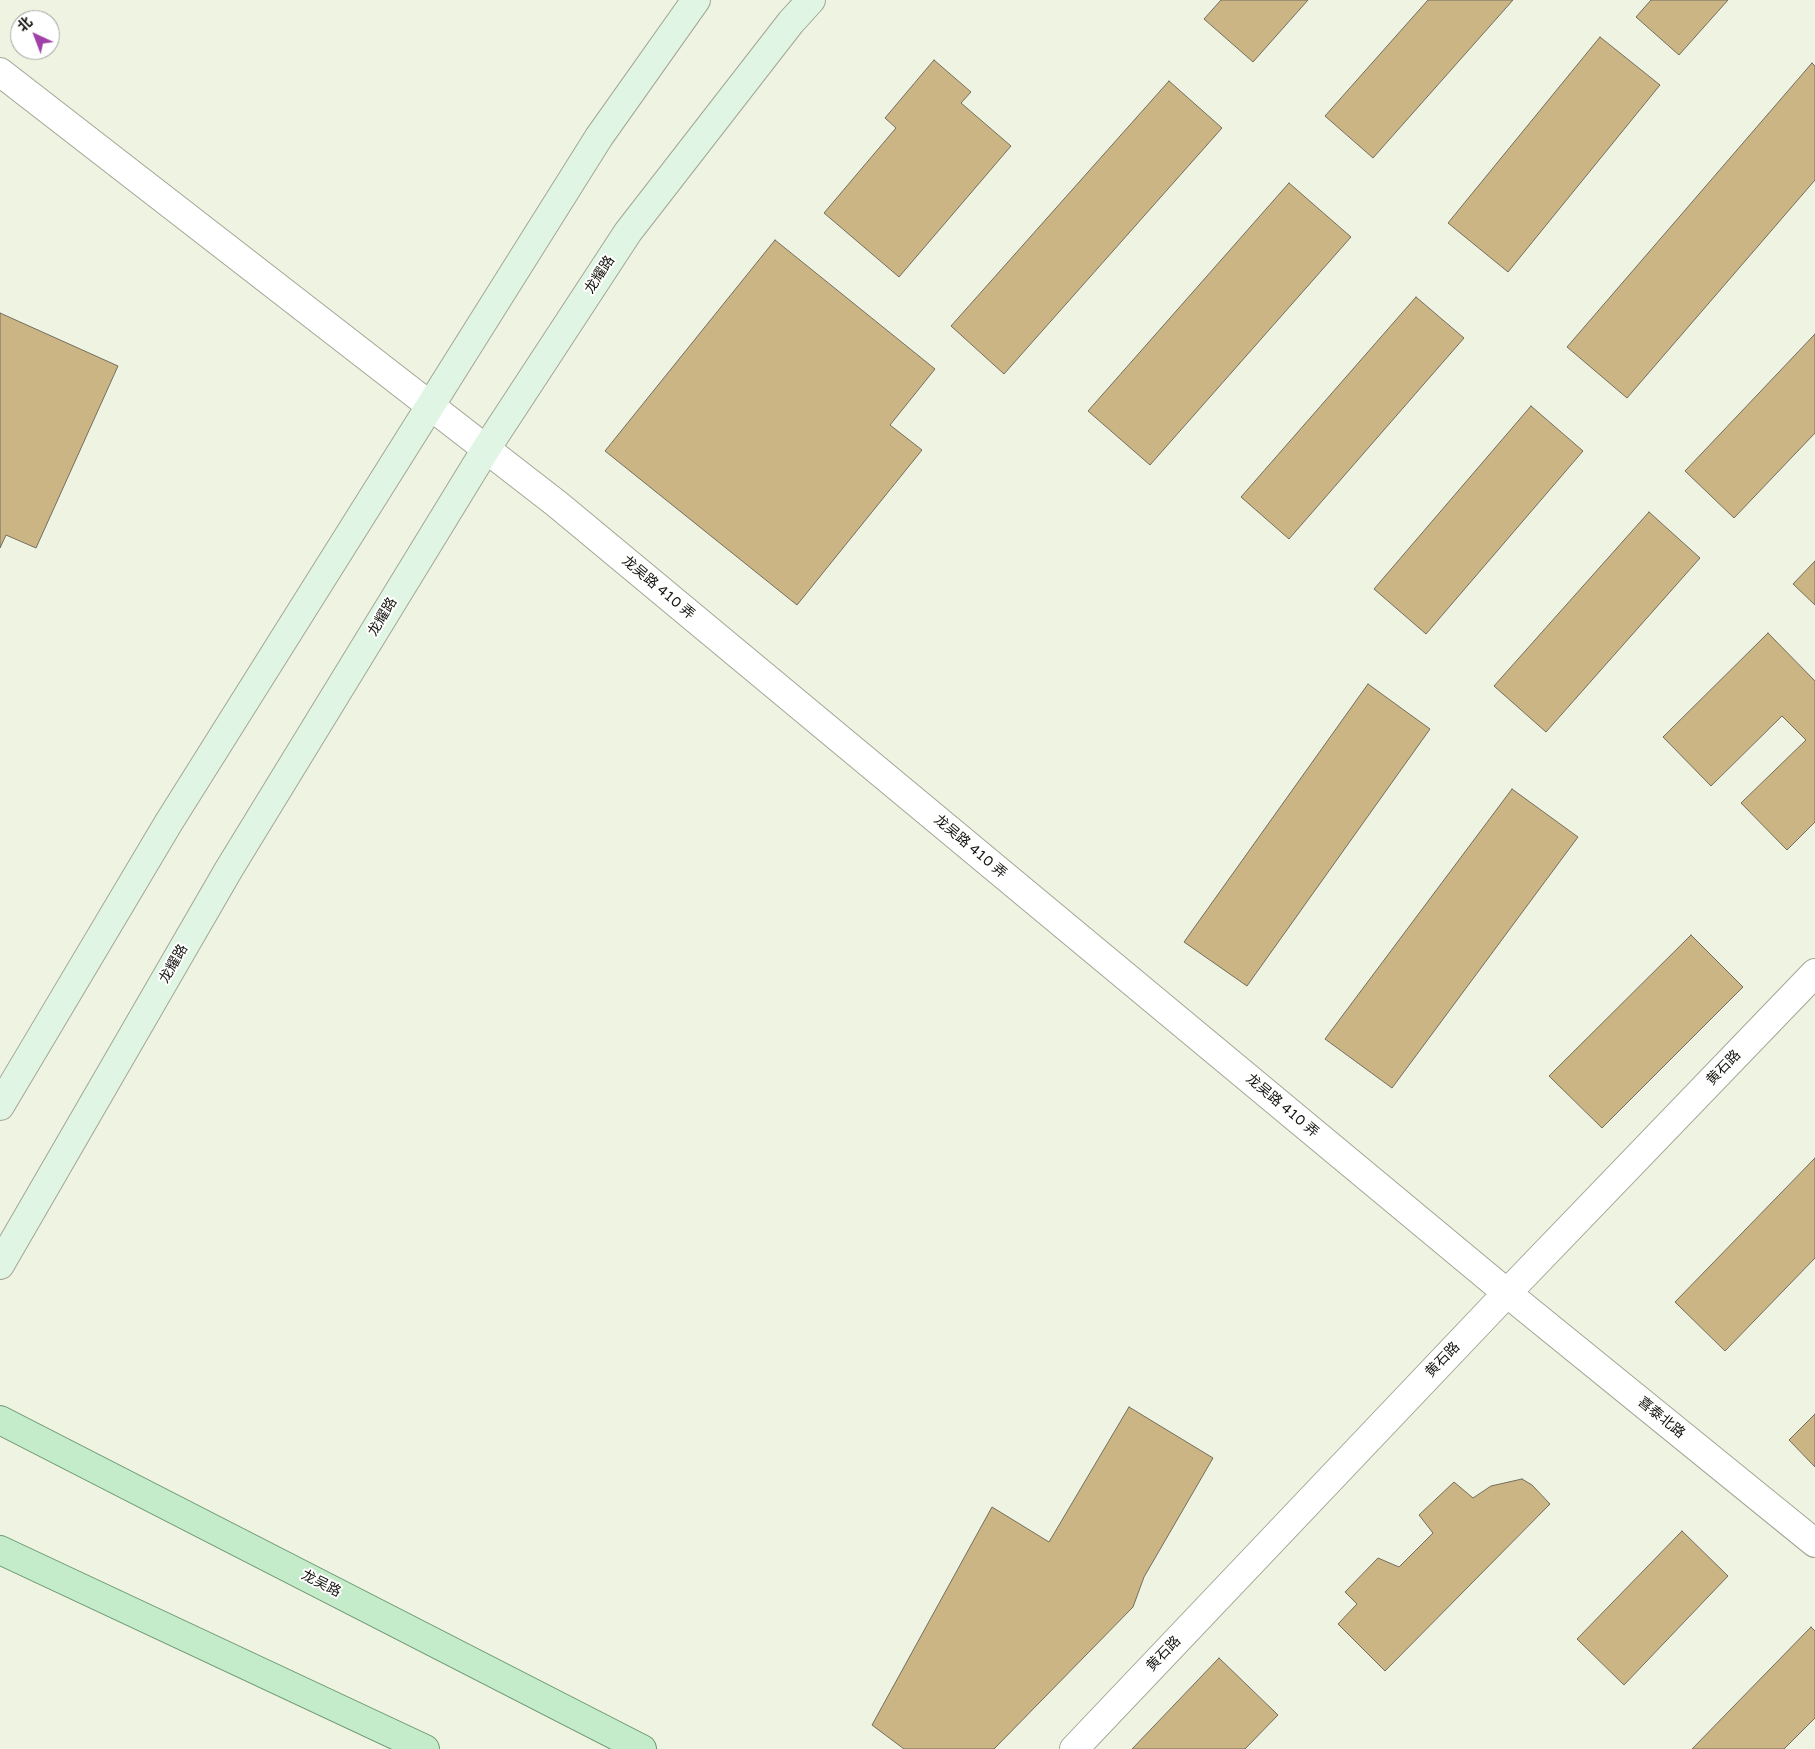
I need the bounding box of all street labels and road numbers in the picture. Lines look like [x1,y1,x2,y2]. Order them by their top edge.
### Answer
street label: 龙耀路 [582,253,618,297]
street label: 龙吴路 410 弄 [618,553,698,623]
street label: 龙耀路 [365,595,401,639]
street label: 龙吴路 410 弄 [930,812,1010,882]
street label: 龙耀路 [156,942,192,986]
street label: 黄石路 [1703,1047,1745,1089]
street label: 龙吴路 410 弄 [1242,1071,1322,1141]
street label: 黄石路 [1422,1339,1464,1381]
street label: 喜泰北路 [1634,1394,1688,1442]
street label: 龙吴路 [298,1567,344,1601]
street label: 黄石路 [1143,1633,1185,1675]

